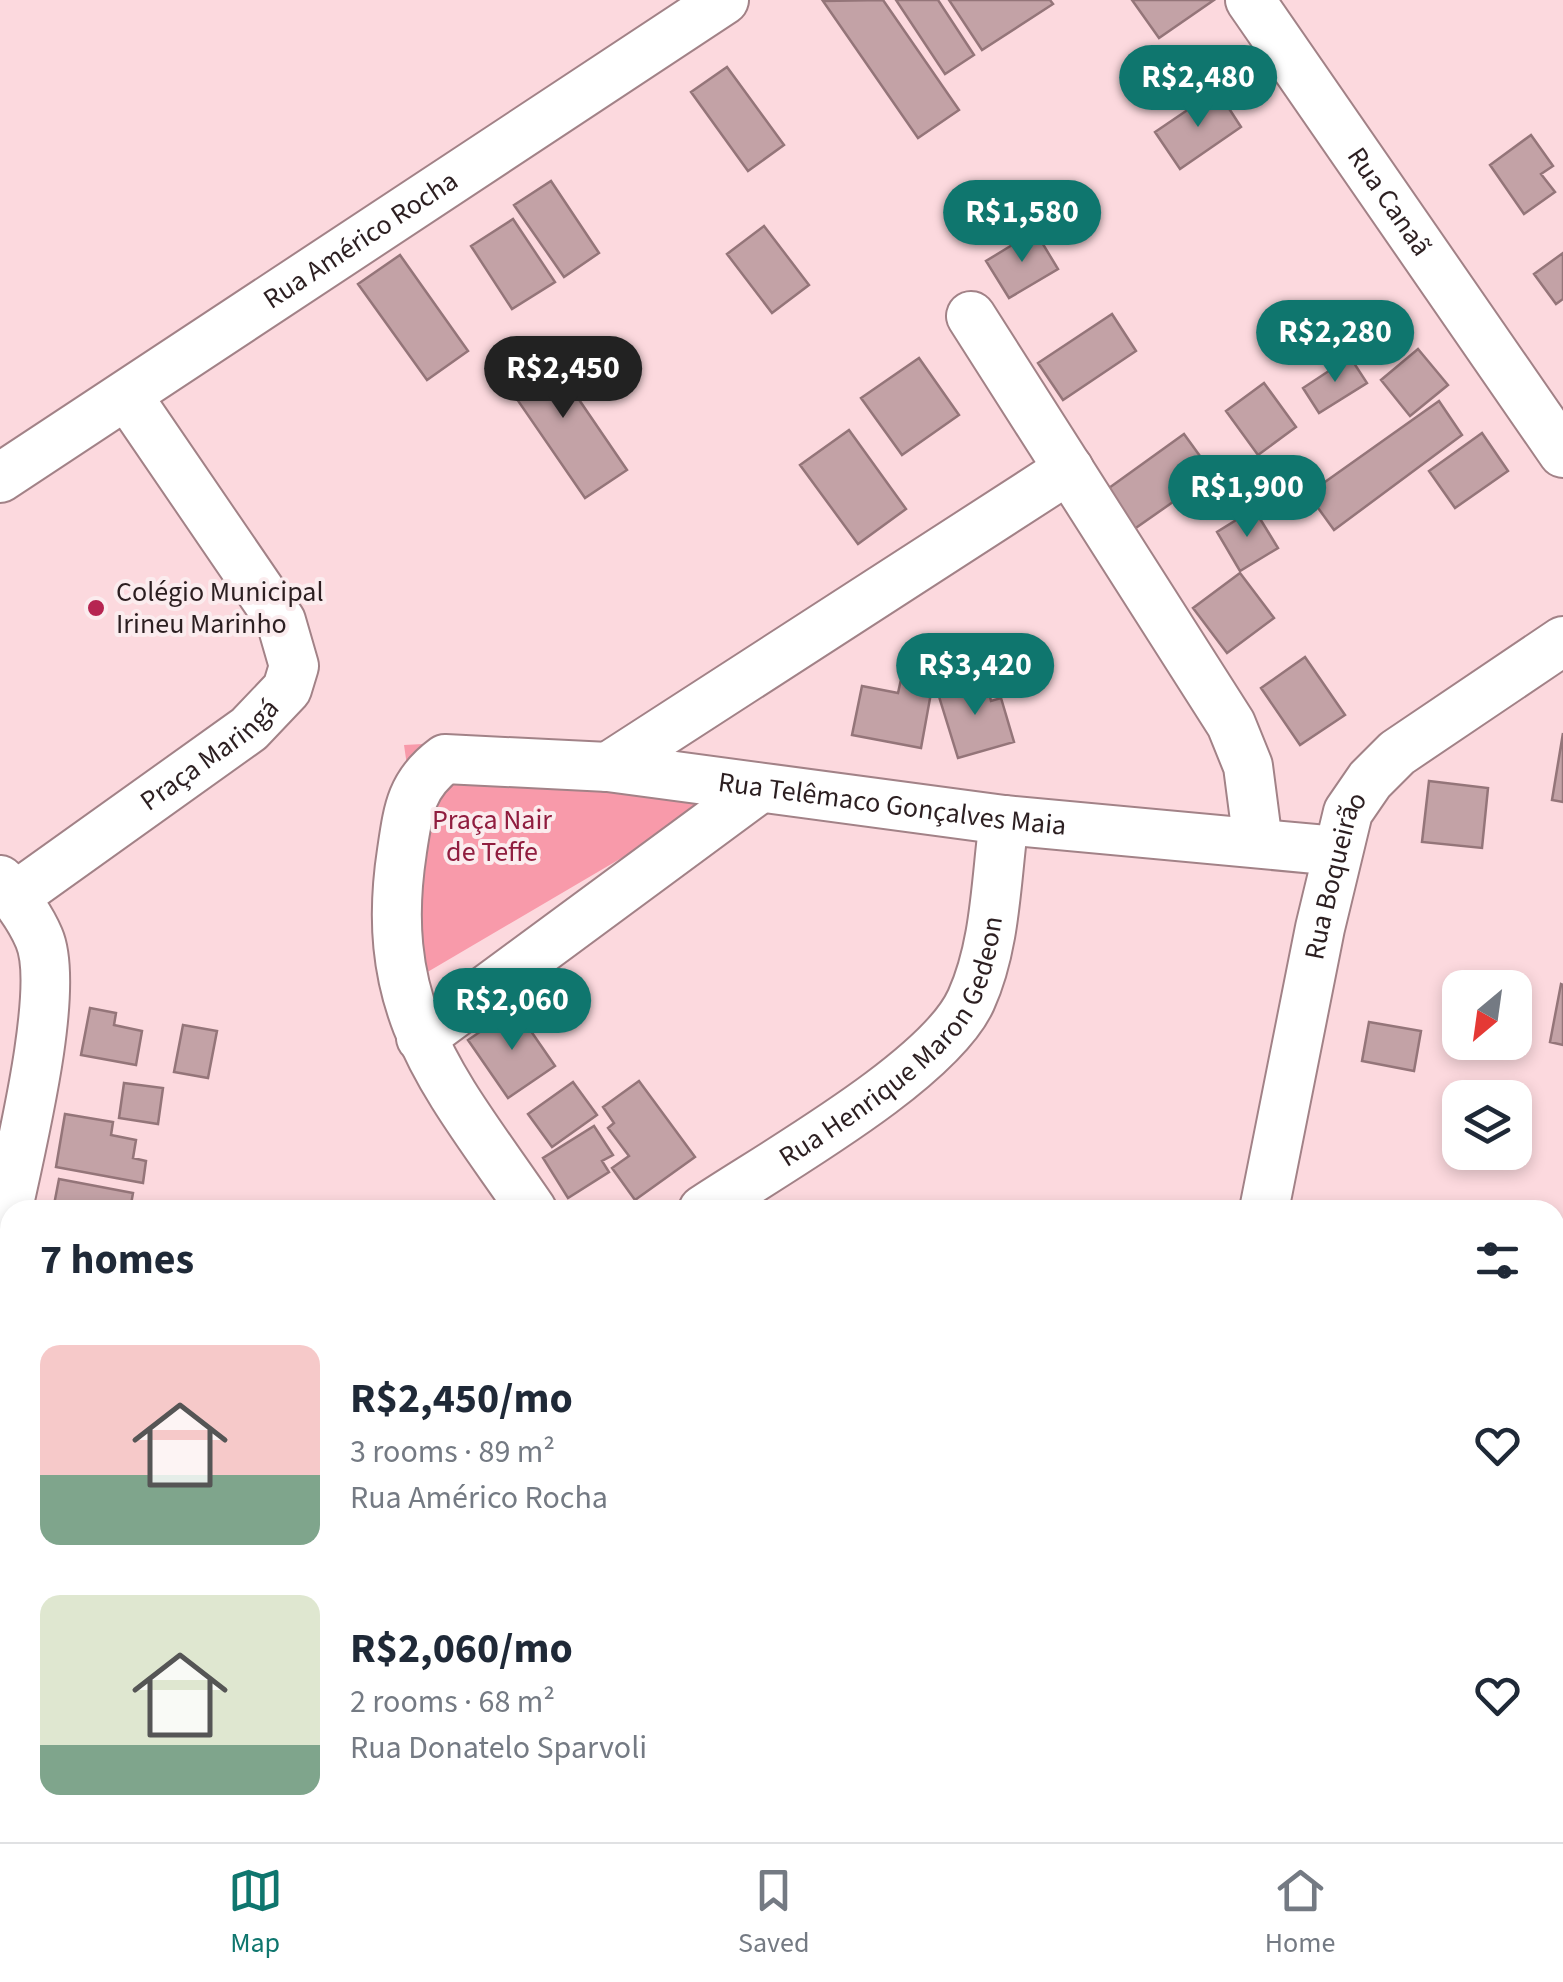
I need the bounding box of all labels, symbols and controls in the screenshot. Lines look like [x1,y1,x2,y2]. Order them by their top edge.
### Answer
pin: R$2,480 [1106,45,1290,130]
text: R$2,480 [1141,54,1255,100]
street label: Rua Canaã [1337,139,1441,264]
street label: Rua Américo Rocha [255,161,466,319]
pin: R$1,580 [930,180,1114,265]
text: R$1,580 [965,189,1079,235]
pin: R$2,280 [1243,300,1427,385]
text: R$2,280 [1278,309,1392,355]
pin: R$2,450 [471,336,655,421]
text: R$2,450 [506,345,620,391]
pin: R$1,900 [1155,455,1339,540]
text: R$1,900 [1190,464,1304,510]
place label: Colégio Municipal Irineu Marinho [116,572,324,644]
marker: Colégio Municipal Irineu Marinho [85,597,107,619]
pin: R$3,420 [883,633,1067,718]
text: R$3,420 [918,642,1032,688]
street label: Praça Maringá [132,689,288,821]
street label: Rua Telêmaco Gonçalves Maia [716,762,1068,846]
street label: Rua Boqueirão [1294,783,1377,963]
park label: Praça Nair de Teffe [432,800,552,872]
street label: Rua Henrique Maron Gedeon [771,913,1013,1177]
pin: R$2,060 [420,968,604,1053]
north arrow [1442,970,1532,1060]
map controls [1442,970,1532,1170]
text: R$2,060 [455,977,569,1023]
button: layers [1442,1080,1532,1170]
text: 7 homes [40,1230,194,1290]
icon: filters [1470,1233,1525,1288]
text: R$2,450/mo [350,1369,573,1429]
icon: home [120,1385,240,1505]
icon: heart [1470,1418,1525,1473]
text: 3 rooms · 89 m² [350,1429,555,1475]
text: Rua Américo Rocha [350,1475,608,1521]
text: R$2,060/mo [350,1619,573,1679]
icon: home [120,1635,240,1755]
icon: heart [1470,1668,1525,1723]
text: 2 rooms · 68 m² [350,1679,555,1725]
text: Rua Donatelo Sparvoli [350,1725,647,1771]
tab: Map [228,1863,283,1963]
tab: Saved [738,1863,809,1963]
tab: Home [1265,1863,1335,1963]

